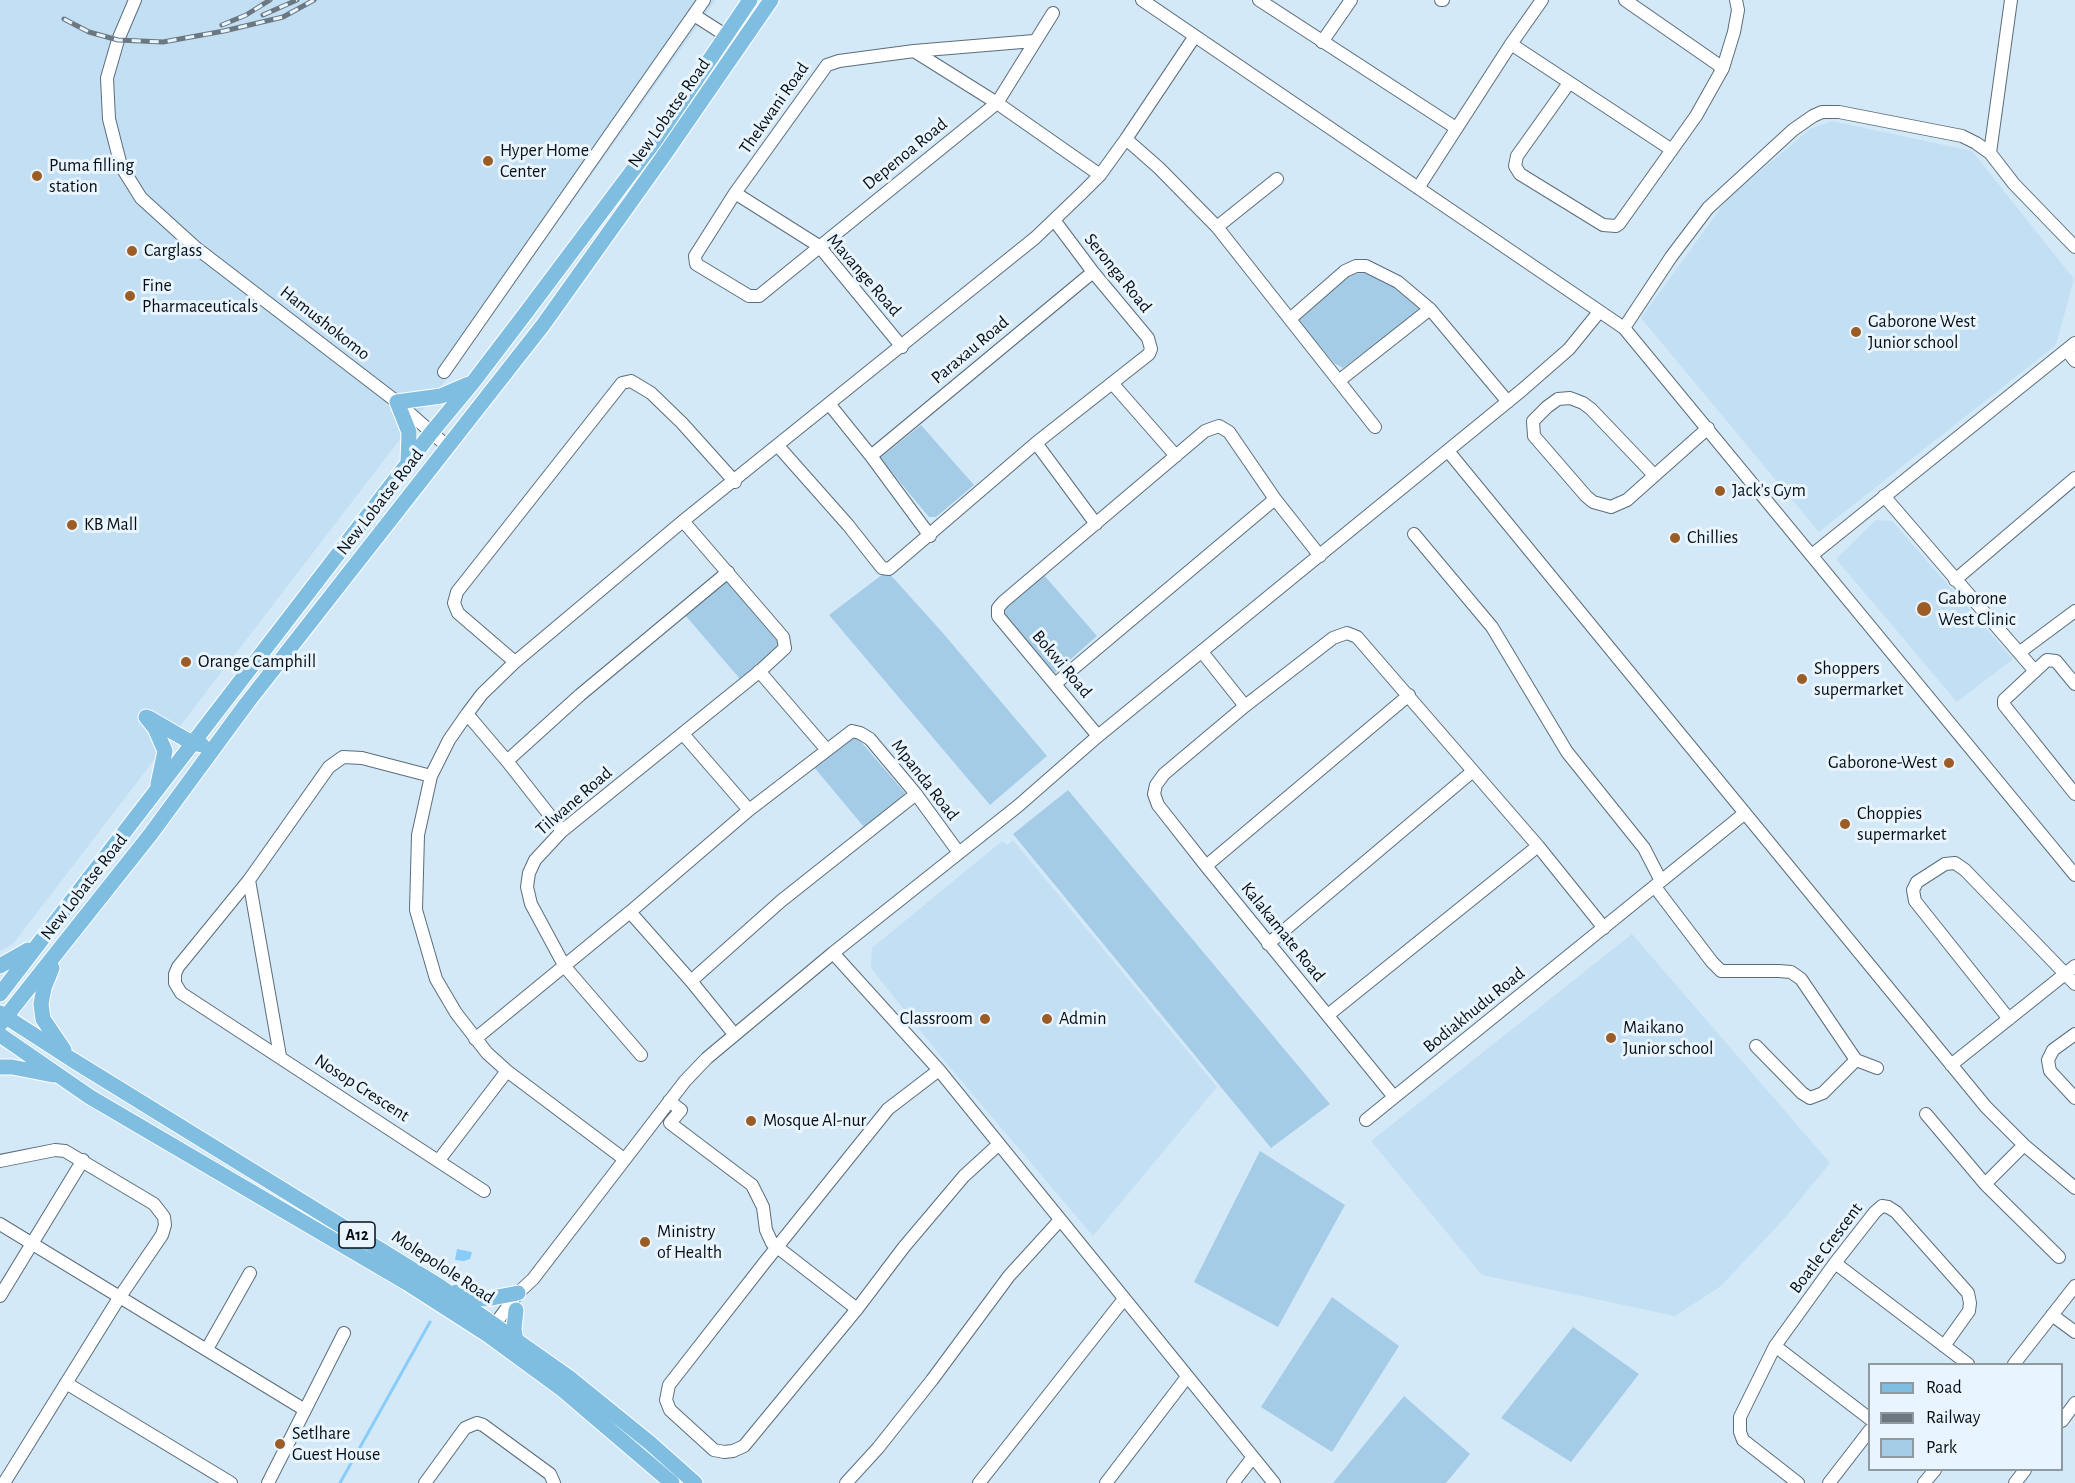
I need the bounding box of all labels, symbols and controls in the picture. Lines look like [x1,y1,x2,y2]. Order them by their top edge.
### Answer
street label: New Lobatse Road [623,54,715,172]
street label: Thekwani Road [734,58,814,158]
street label: Depenoa Road [858,113,952,195]
place label: Hyper Home Center [500,140,589,182]
marker: Hyper Home Center [481,154,495,168]
place label: Puma filling station [49,155,134,198]
marker: Puma filling station [30,169,44,183]
street label: Mavange Road [822,229,906,321]
street label: Seronga Road [1079,229,1157,317]
place label: Carglass [144,240,202,262]
marker: Carglass [125,244,139,258]
place label: Fine Pharmaceuticals [142,275,258,318]
street label: Hamushokomo [276,281,374,365]
marker: Fine Pharmaceuticals [123,289,137,303]
street label: Paraxau Road [927,311,1013,389]
place label: Gaborone West Junior school [1868,311,1976,354]
marker: Gaborone West Junior school [1849,325,1863,339]
street label: New Lobatse Road [332,445,428,559]
place label: Jack's Gym [1732,480,1806,502]
marker: Jack's Gym [1713,484,1727,498]
place label: KB Mall [84,514,138,536]
marker: KB Mall [65,518,79,532]
place label: Chillies [1687,527,1738,549]
marker: Chillies [1668,531,1682,545]
place label: Gaborone West Clinic [1938,588,2016,630]
marker: Gaborone West Clinic [1915,600,1933,618]
street label: Bokwi Road [1027,626,1097,702]
place label: Orange Camphill [198,651,316,673]
marker: Orange Camphill [179,655,193,669]
place label: Shoppers supermarket [1814,658,1903,700]
marker: Shoppers supermarket [1795,672,1809,686]
street label: Mpanda Road [887,735,963,825]
place label: Gaborone-West [1828,752,1937,774]
marker: Gaborone-West [1942,756,1956,770]
street label: Tilwane Road [531,762,617,840]
place label: Choppies supermarket [1857,803,1946,846]
marker: Choppies supermarket [1838,817,1852,831]
street label: New Lobatse Road [36,830,132,944]
street label: Kalakamate Road [1236,878,1330,986]
street label: Bodiakhudu Road [1419,962,1529,1058]
place label: Classroom [900,1008,973,1030]
place label: Admin [1059,1008,1106,1030]
marker: Classroom [978,1012,992,1026]
marker: Admin [1040,1012,1054,1026]
place label: Maikano Junior school [1623,1017,1714,1060]
marker: Maikano Junior school [1604,1031,1618,1045]
street label: Nosop Crescent [311,1049,413,1127]
place label: Mosque Al-nur [763,1110,866,1132]
marker: Mosque Al-nur [744,1114,758,1128]
street label: Boatle Crescent [1785,1198,1867,1298]
place label: Ministry of Health [657,1221,722,1264]
road number: A12 [339,1222,375,1248]
street label: Molepolole Road [388,1226,498,1308]
marker: Ministry of Health [638,1235,652,1249]
legend [1868,1363,2063,1471]
text: Road [1926,1379,1962,1397]
text: Railway [1926,1409,1980,1427]
place label: Setlhare Guest House [292,1423,380,1466]
marker: Setlhare Guest House [273,1437,287,1451]
text: Park [1926,1439,1957,1457]

